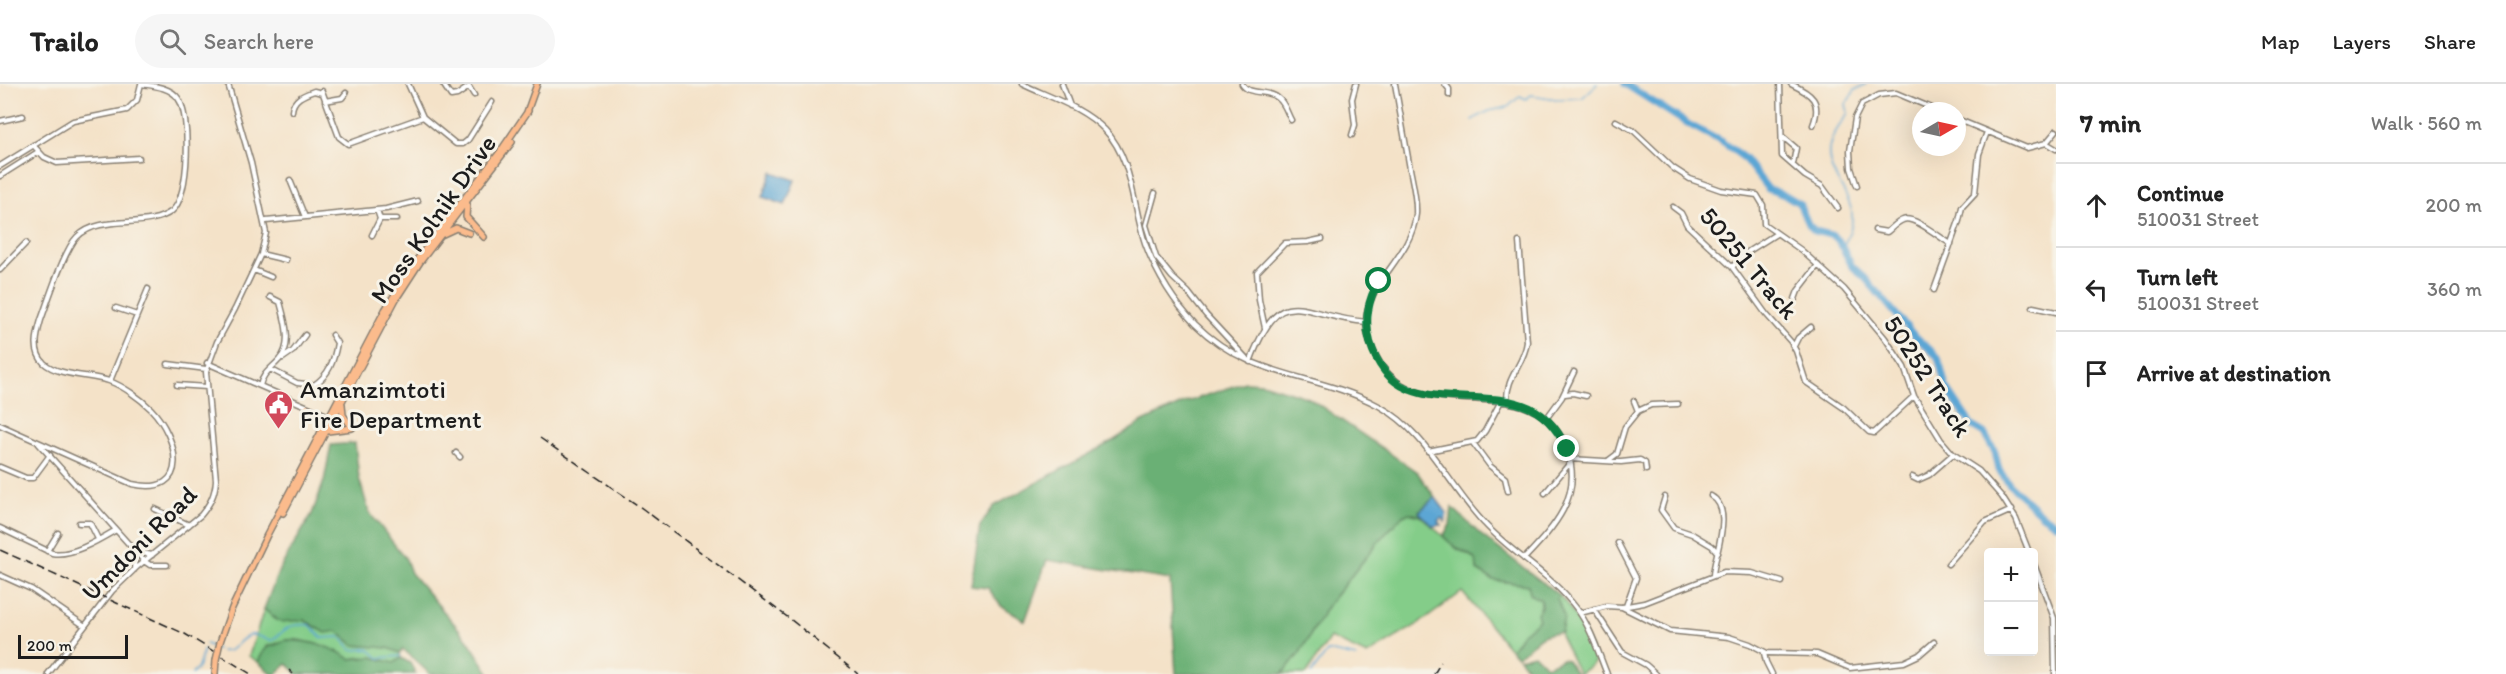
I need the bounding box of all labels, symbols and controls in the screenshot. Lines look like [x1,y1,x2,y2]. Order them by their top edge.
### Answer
search box [135,14,555,68]
text: Trailo [30,24,99,58]
icon: search [156,25,189,58]
text: Search here [204,28,314,55]
text: Map [2261,29,2300,54]
text: Layers [2333,29,2391,54]
text: Share [2424,29,2476,54]
north arrow [1912,102,1966,156]
text: 7 min [2080,107,2141,139]
text: Walk · 560 m [2371,111,2482,135]
street label: Moss Kolnik Drive [363,128,503,310]
text: Continue [2137,180,2224,207]
icon: ahead [2080,189,2113,222]
text: 200 m [2426,193,2482,217]
street label: 50251 Track [1693,200,1806,326]
text: 510031 Street [2137,207,2259,231]
text: Turn left [2137,264,2218,291]
route start [1365,267,1391,293]
icon: left [2080,273,2113,306]
text: 360 m [2427,277,2482,301]
text: 510031 Street [2137,291,2259,315]
street label: 50252 Track [1877,309,1979,443]
icon: arrive [2080,357,2113,390]
text: Arrive at destination [2137,360,2331,387]
place label: Amanzimtoti Fire Department [300,373,482,435]
public building icon: Amanzimtoti Fire Department [263,388,295,430]
route end [1553,435,1579,461]
street label: Umdoni Road [75,478,204,607]
map controls [1984,548,2038,656]
button: + [1984,548,2038,602]
button: − [1984,602,2038,656]
scale bar [18,632,128,660]
text: 200 m [27,636,72,655]

